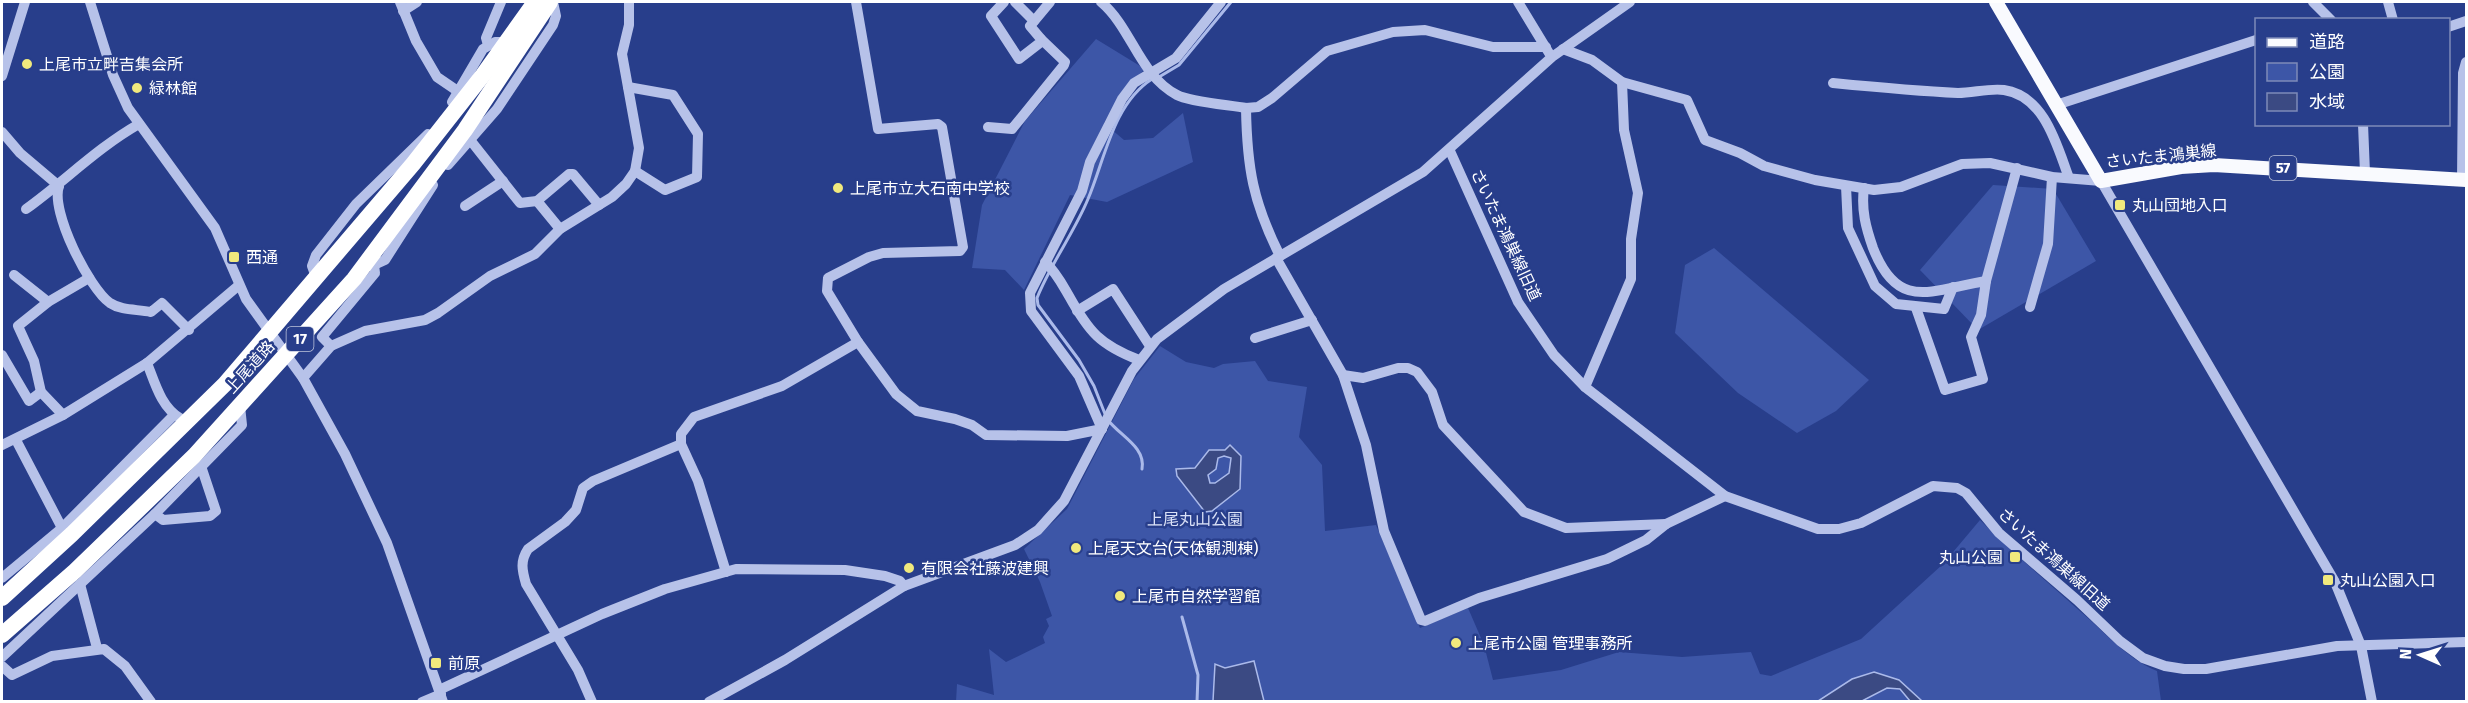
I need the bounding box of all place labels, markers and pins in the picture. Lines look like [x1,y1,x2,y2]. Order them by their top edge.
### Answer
place label: 上尾市立畔吉集会所 [39,55,183,74]
marker: 上尾市立畔吉集会所 [20,57,34,71]
place label: 緑林館 [149,79,197,98]
marker: 緑林館 [130,81,144,95]
place label: 上尾市立大石南中学校 [850,179,1010,198]
marker: 上尾市立大石南中学校 [831,181,845,195]
place label: 丸山団地入口 [2132,196,2228,215]
marker: 丸山団地入口 [2113,198,2127,212]
place label: 西通 [246,248,278,267]
marker: 西通 [227,250,241,264]
place label: 上尾天文台(天体観測棟) [1088,539,1258,558]
marker: 上尾天文台(天体観測棟) [1069,541,1083,555]
place label: 丸山公園 [1939,548,2003,567]
marker: 丸山公園 [2008,550,2022,564]
place label: 有限会社藤波建興 [921,559,1049,578]
marker: 有限会社藤波建興 [902,561,916,575]
place label: 丸山公園入口 [2340,571,2436,590]
marker: 丸山公園入口 [2321,573,2335,587]
place label: 上尾市自然学習館 [1132,587,1260,606]
marker: 上尾市自然学習館 [1113,589,1127,603]
place label: 上尾市公園 管理事務所 [1468,634,1632,653]
marker: 上尾市公園 管理事務所 [1449,636,1463,650]
place label: 前原 [448,654,480,673]
marker: 前原 [429,656,443,670]

